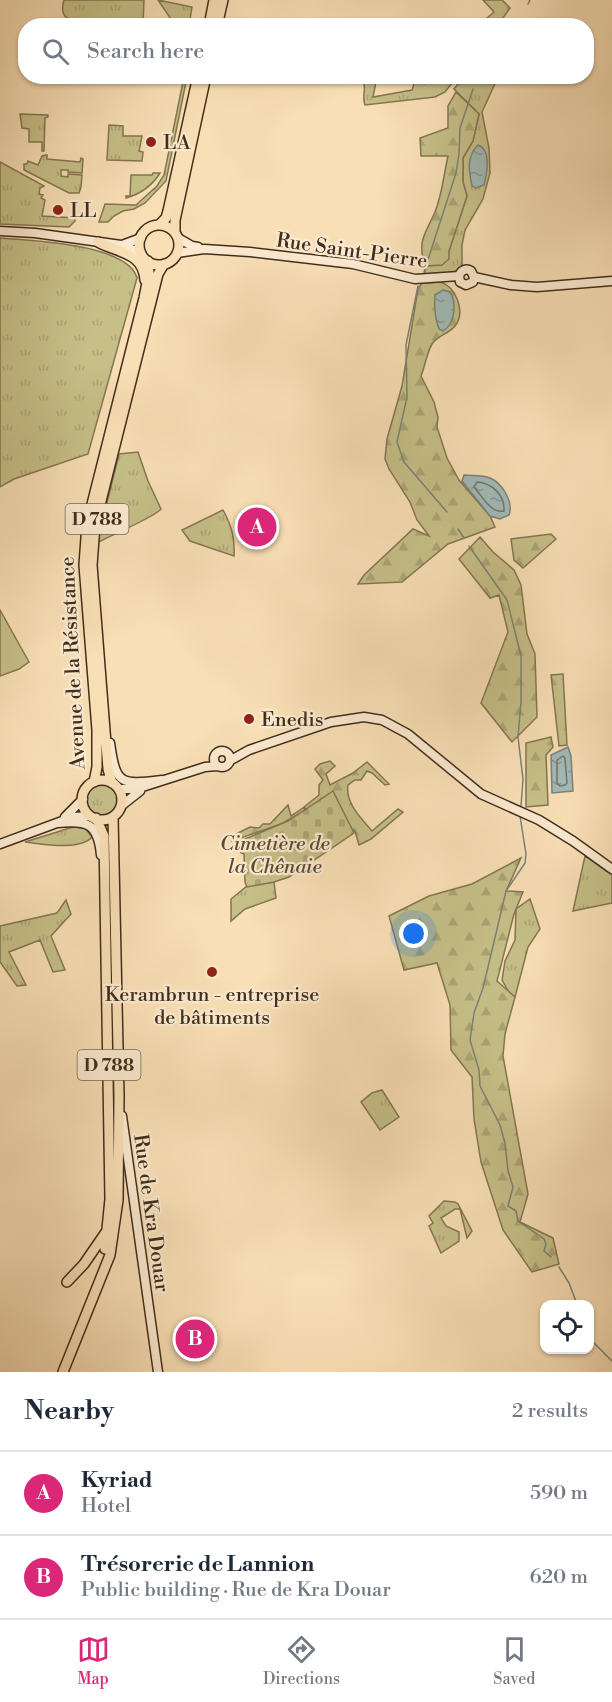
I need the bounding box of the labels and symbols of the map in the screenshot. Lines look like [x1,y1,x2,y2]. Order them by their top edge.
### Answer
place label: LA [163,131,192,156]
marker: LA [144,135,158,149]
place label: LL [70,199,96,224]
marker: LL [51,203,65,217]
street label: Rue Saint-Pierre [275,228,429,274]
road number: D 788 [66,504,128,534]
pin: A [238,504,276,550]
street label: Avenue de la Résistance [55,556,92,771]
place label: Enedis [261,708,324,733]
marker: Enedis [242,712,256,726]
park label: Cimetière de la Chênaie [220,832,331,880]
your location [399,919,428,948]
marker: Kerambrun - entreprise de bâtiments [205,965,219,979]
place label: Kerambrun - entreprise de bâtiments [105,983,319,1031]
road number: D 788 [78,1050,140,1080]
street label: Rue de Kra Douar [127,1133,174,1294]
pin: B [176,1316,214,1362]

